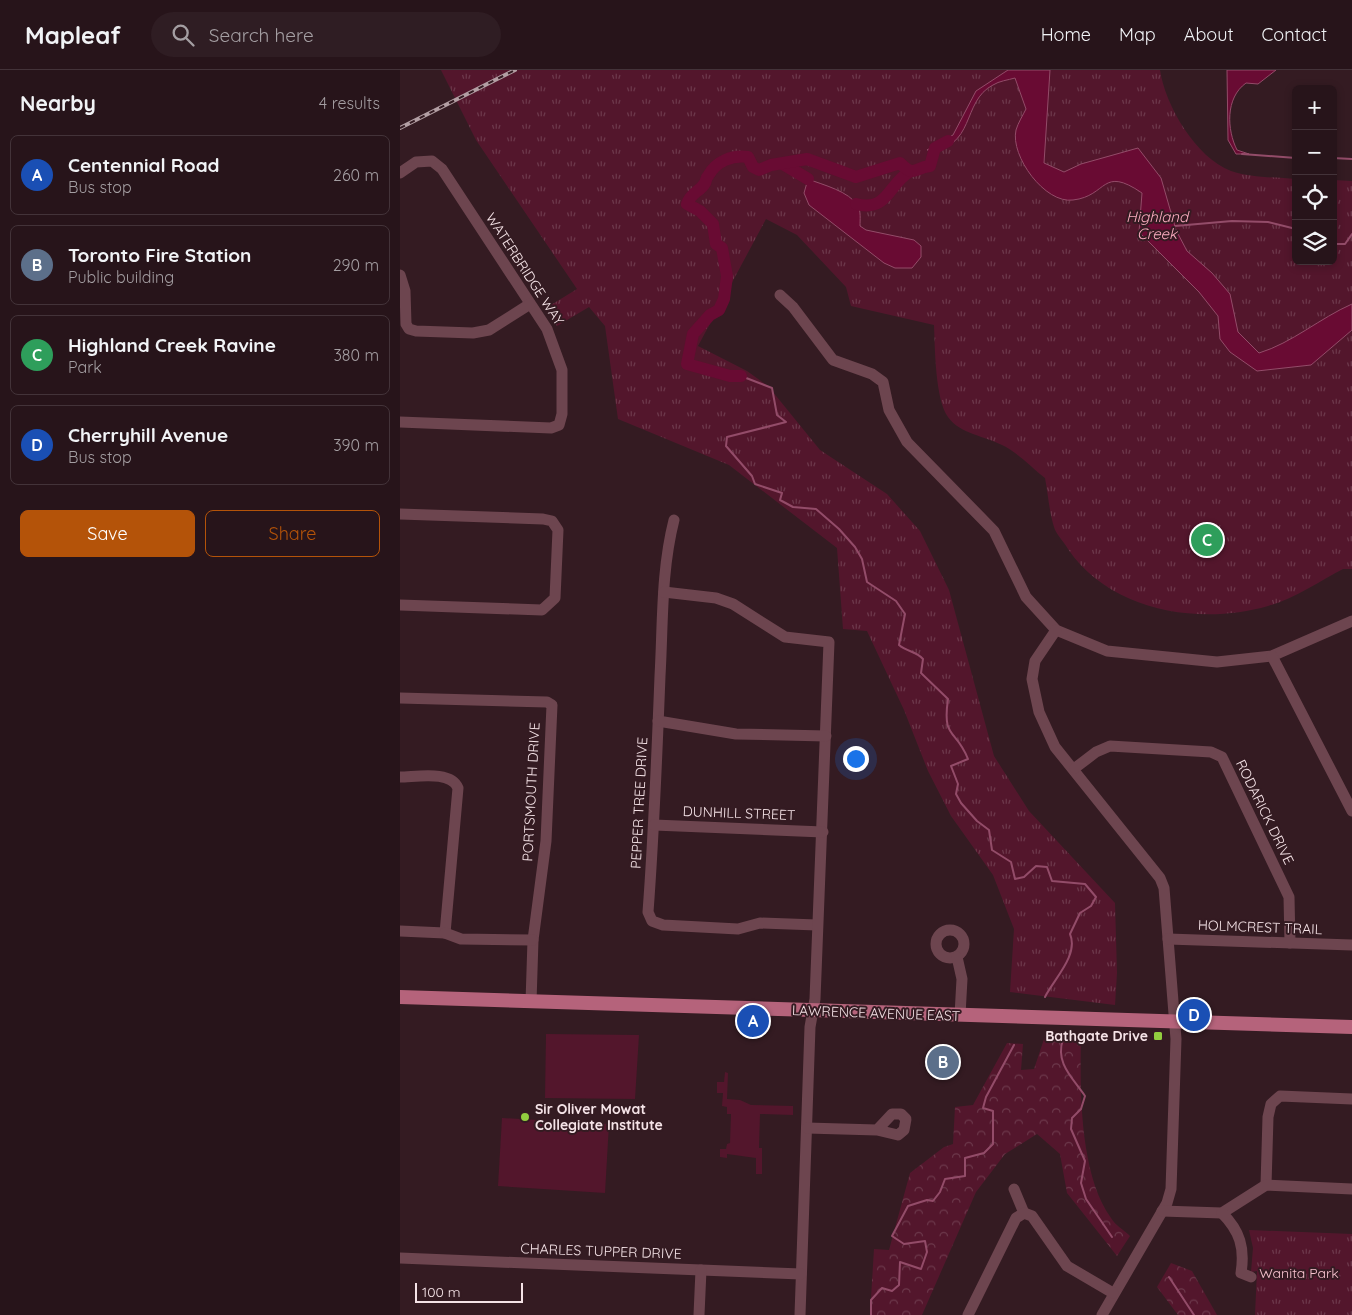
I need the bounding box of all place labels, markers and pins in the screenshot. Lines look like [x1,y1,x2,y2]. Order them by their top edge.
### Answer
pin: C [1191,521,1223,559]
pin: D [1178,996,1210,1034]
pin: A [737,1002,769,1040]
place label: Bathgate Drive [1045,1027,1148,1045]
marker: Bathgate Drive [1152,1030,1164,1042]
pin: B [927,1043,959,1081]
place label: Sir Oliver Mowat Collegiate Institute [535,1100,663,1134]
marker: Sir Oliver Mowat Collegiate Institute [519,1111,531,1123]

